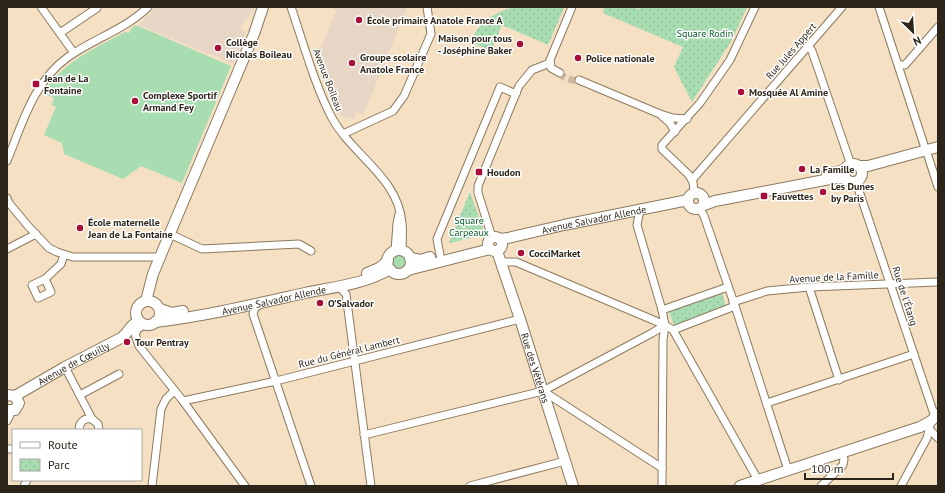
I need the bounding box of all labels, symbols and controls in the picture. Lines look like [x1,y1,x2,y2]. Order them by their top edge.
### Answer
north arrow [893,12,933,52]
place label: École primaire Anatole France A [367,14,504,27]
marker: École primaire Anatole France A [354,15,364,25]
street label: Rue Jules Appert [763,20,819,82]
park label: Square Rodin [677,27,733,40]
place label: Maison pour tous - Joséphine Baker [438,32,512,57]
text: N [911,33,923,49]
place label: Collège Nicolas Boileau [226,36,292,61]
marker: Maison pour tous - Joséphine Baker [515,39,525,49]
marker: Collège Nicolas Boileau [213,43,223,53]
street label: Avenue Boileau [310,47,346,113]
place label: Groupe scolaire Anatole France [360,51,426,76]
place label: Police nationale [586,52,655,65]
marker: Police nationale [573,53,583,63]
marker: Groupe scolaire Anatole France [347,58,357,68]
place label: Jean de La Fontaine [43,72,88,97]
marker: Jean de La Fontaine [31,79,41,89]
place label: Mosquée Al Amine [749,86,828,99]
marker: Mosquée Al Amine [736,87,746,97]
place label: Complexe Sportif Armand Fey [143,89,218,114]
marker: Complexe Sportif Armand Fey [130,96,140,106]
place label: La Famille [810,163,854,176]
marker: La Famille [797,164,807,174]
place label: Houdon [487,166,520,179]
marker: Houdon [474,167,484,177]
place label: Les Dunes by Paris [831,180,874,205]
marker: Les Dunes by Paris [818,187,828,197]
place label: Fauvettes [772,190,813,203]
marker: Fauvettes [759,191,769,201]
street label: Avenue Salvador Allende [540,202,647,236]
park label: Square Carpeaux [449,214,489,239]
place label: École maternelle Jean de La Fontaine [87,216,173,241]
marker: École maternelle Jean de La Fontaine [75,223,85,233]
place label: CocciMarket [529,247,581,260]
marker: CocciMarket [516,248,526,258]
street label: Rue de l'Étang [889,265,921,327]
street label: Avenue de la Famille [789,268,879,286]
street label: Avenue Salvador Allende [221,283,327,318]
place label: O’Salvador [328,297,374,310]
marker: O’Salvador [315,298,325,308]
street label: Rue des Vétérans [518,331,553,404]
street label: Rue du Général Lambert [297,333,401,371]
place label: Tour Pentray [135,336,189,349]
marker: Tour Pentray [122,337,132,347]
street label: Avenue de Cœuilly [35,339,112,388]
legend [12,429,142,481]
text: Route [48,437,78,452]
scale bar [805,455,893,481]
text: Parc [48,457,70,472]
text: 100 m [811,461,844,476]

